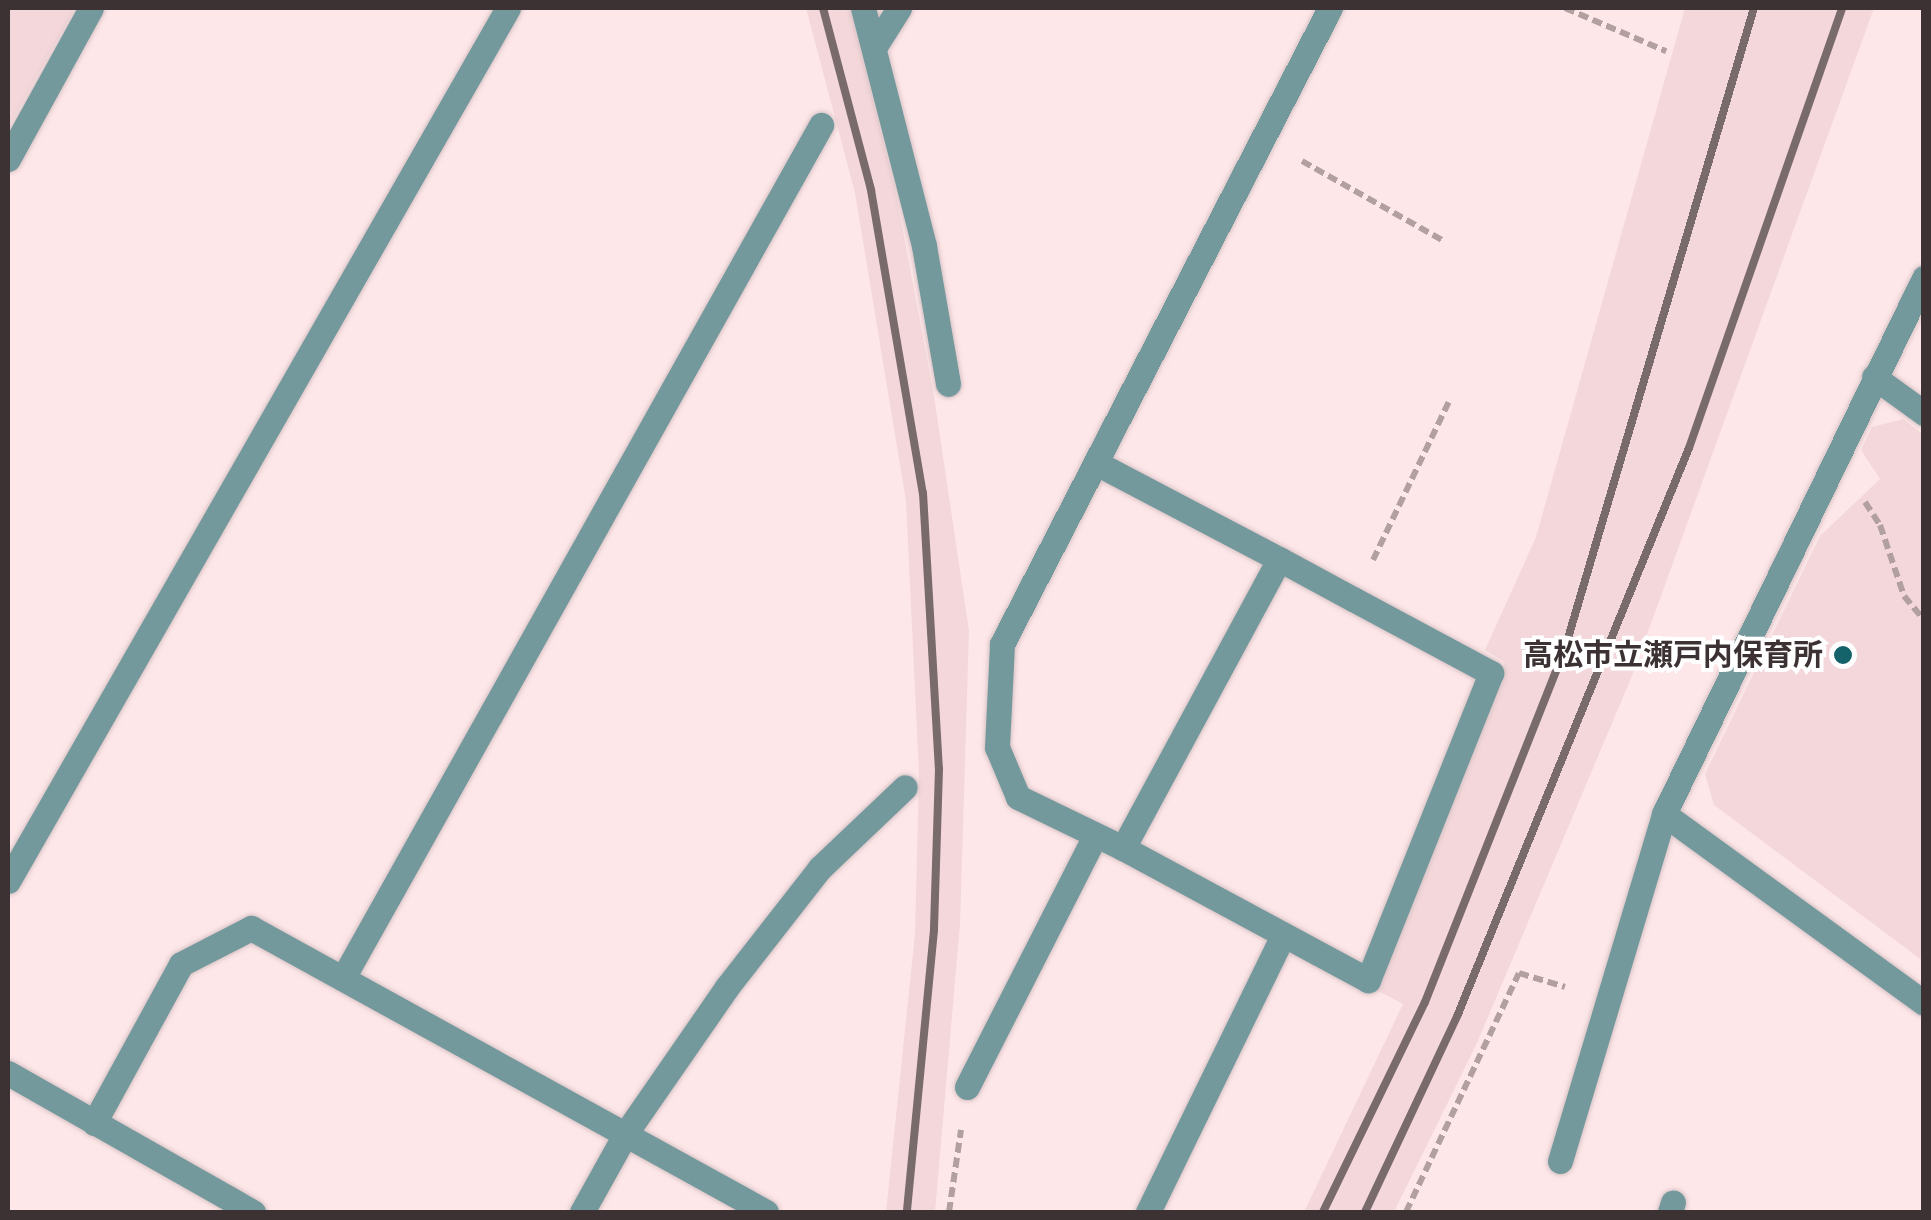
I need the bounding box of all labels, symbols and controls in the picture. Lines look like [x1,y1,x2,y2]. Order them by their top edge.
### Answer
place label: 高松市立瀬戸内保育所 [1523,637,1823,673]
marker: 高松市立瀬戸内保育所 [1832,644,1854,666]

